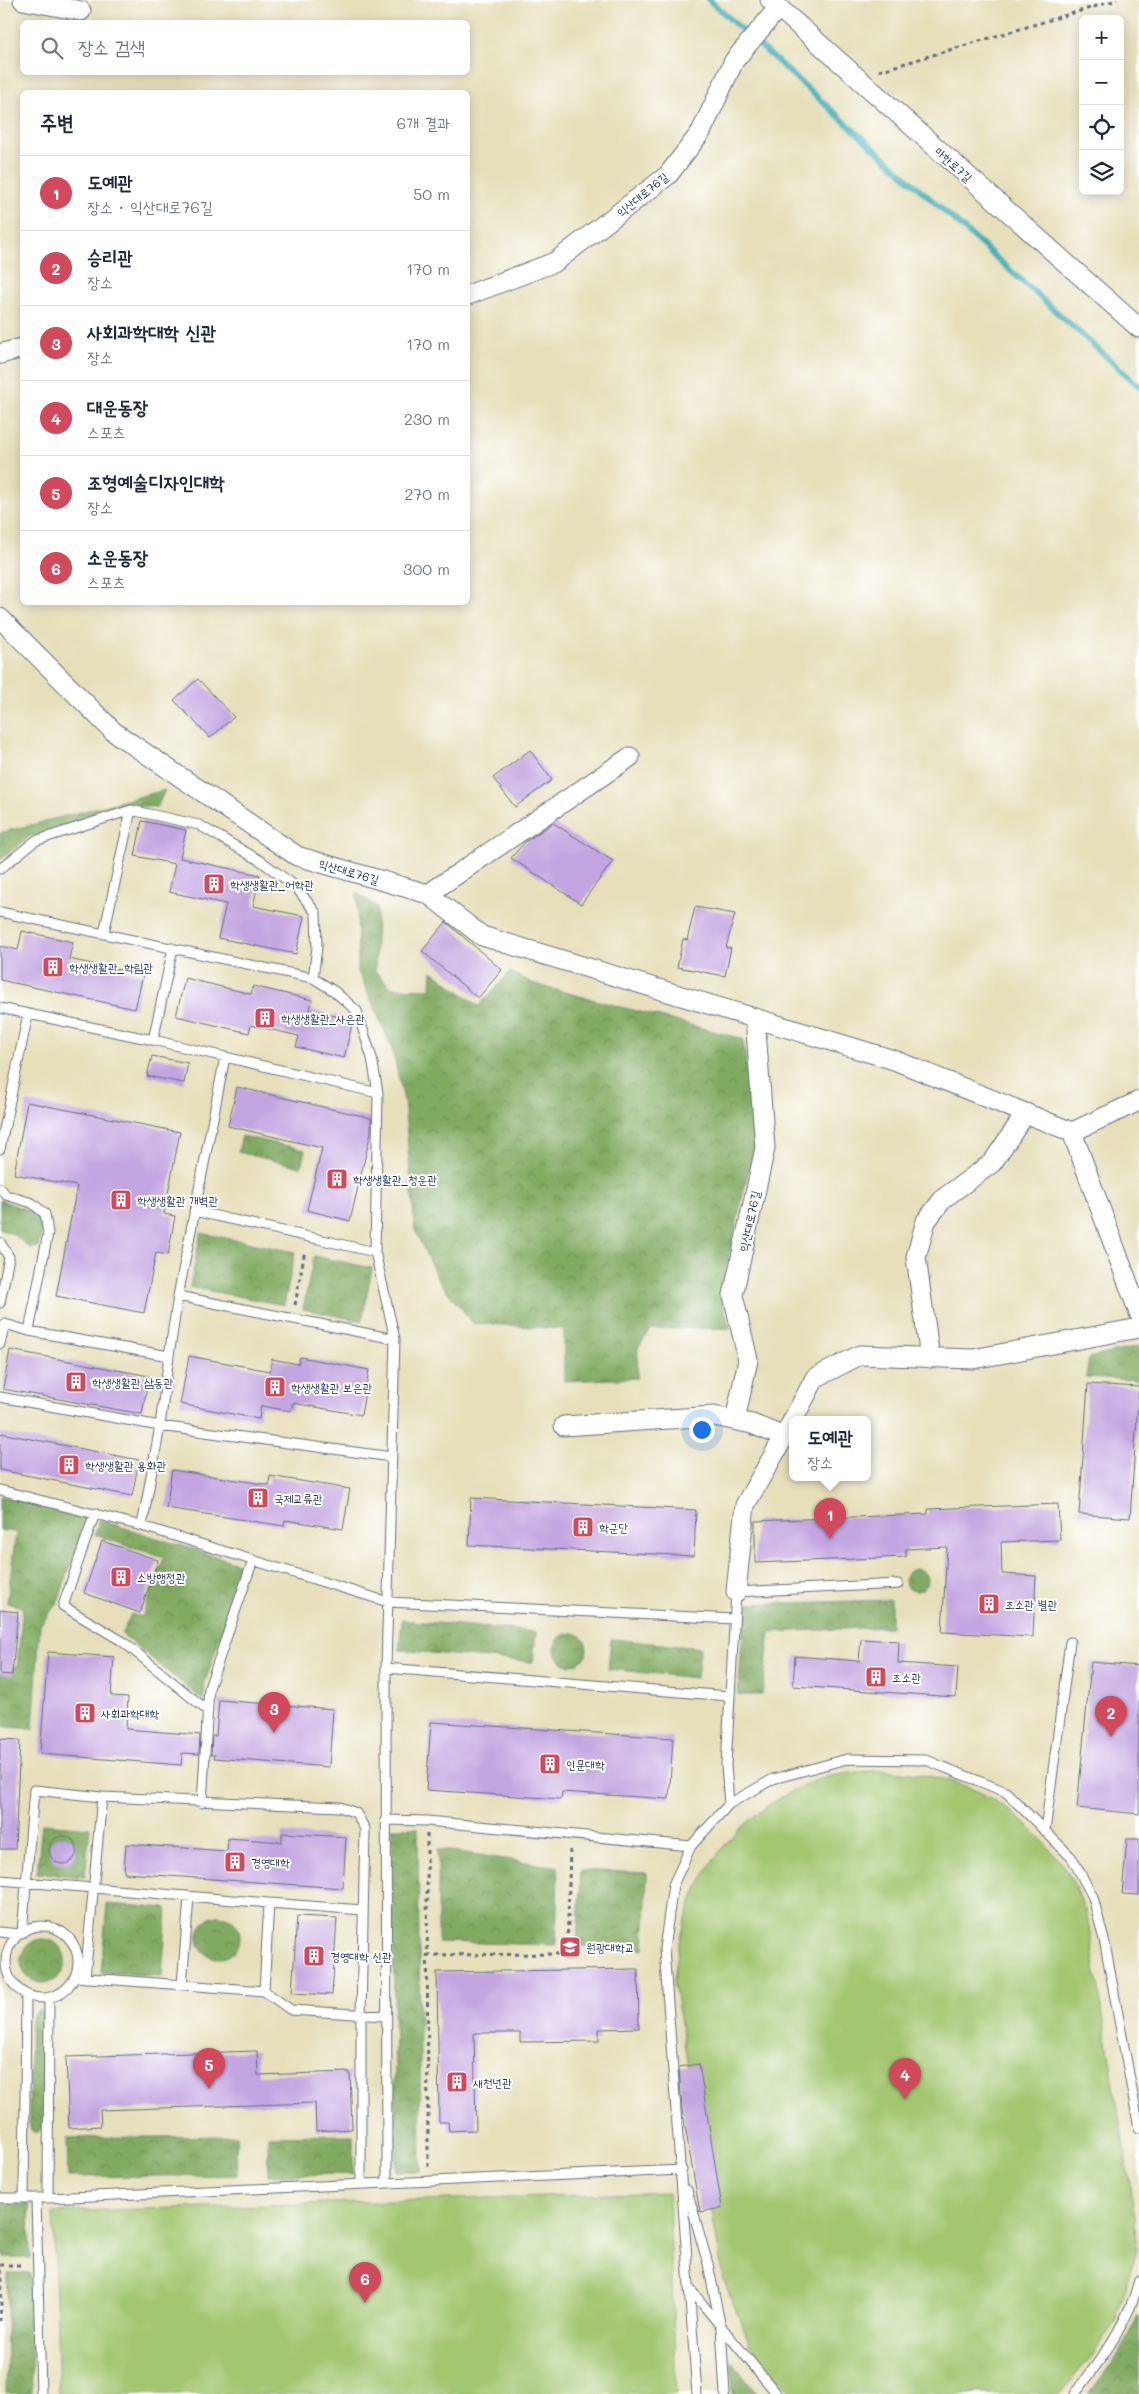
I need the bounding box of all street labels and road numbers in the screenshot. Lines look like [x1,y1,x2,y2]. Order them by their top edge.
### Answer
street label: 마한로7길 [932,143,976,185]
street label: 익산대로76길 [613,168,671,220]
street label: 익산대로76길 [317,855,381,887]
street label: 익산대로76길 [735,1189,763,1253]

